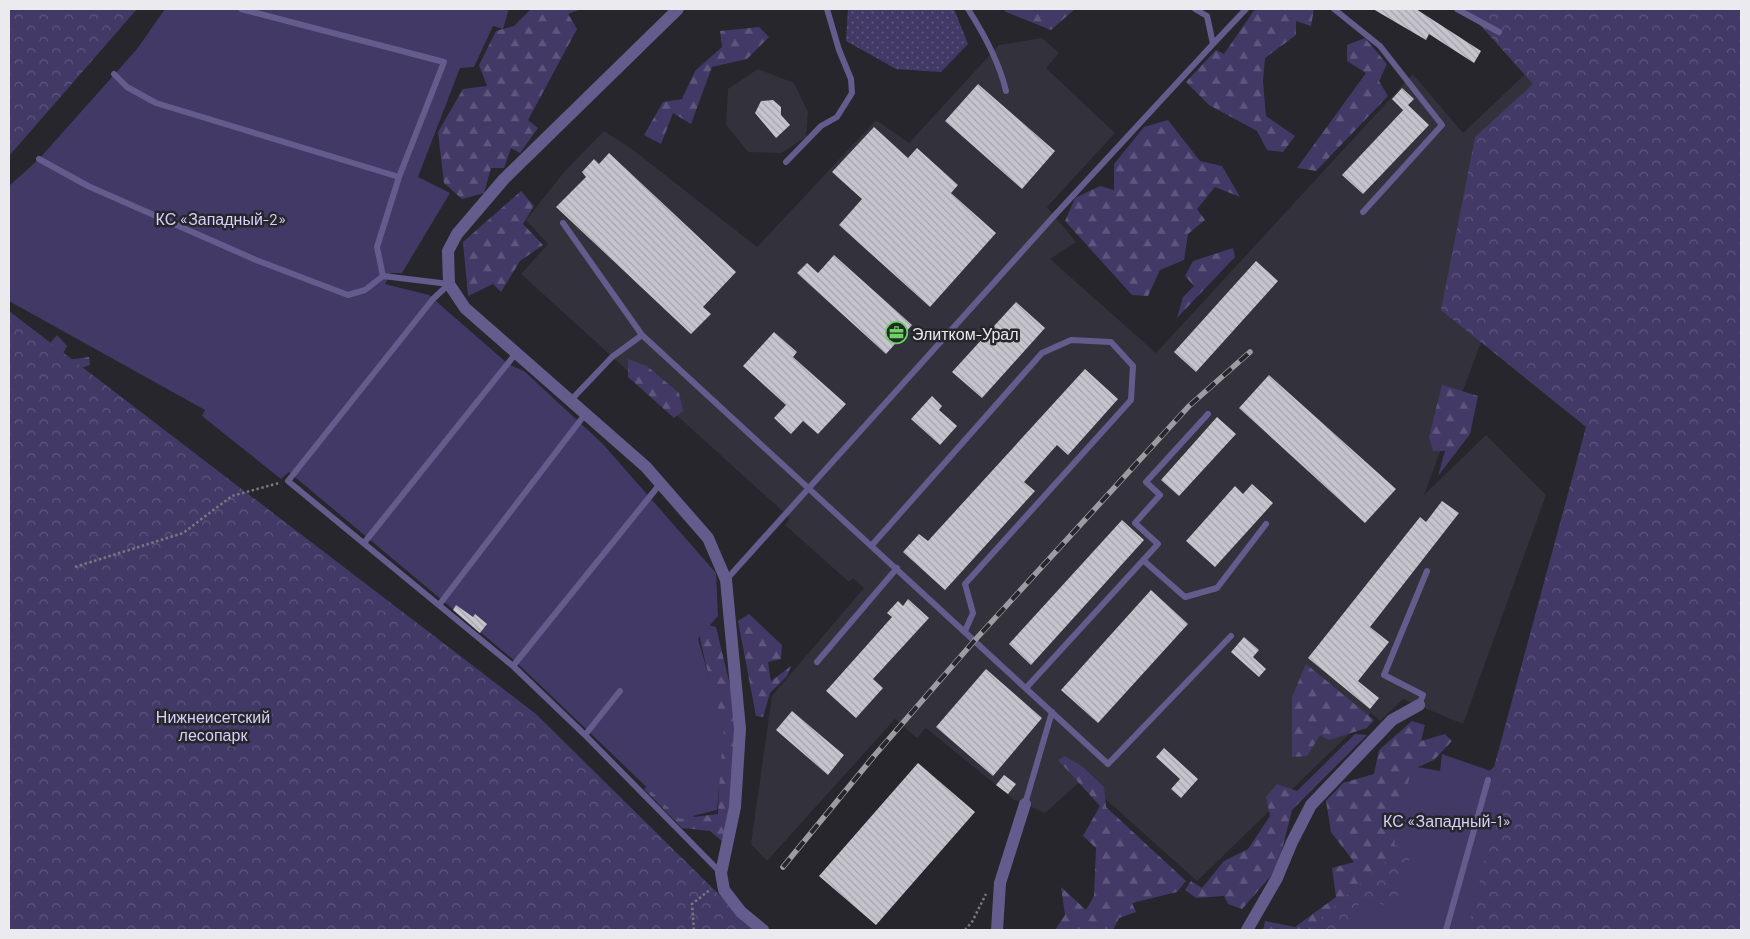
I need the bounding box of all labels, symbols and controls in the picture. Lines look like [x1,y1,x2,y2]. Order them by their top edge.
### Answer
park label: КС «Западный-2» [156,209,286,228]
office icon: Элитком-Урал [884,321,908,345]
place label: Элитком-Урал [912,324,1019,343]
park label: Нижнеисетский лесопарк [156,707,270,744]
park label: КС «Западный-1» [1383,811,1511,830]

